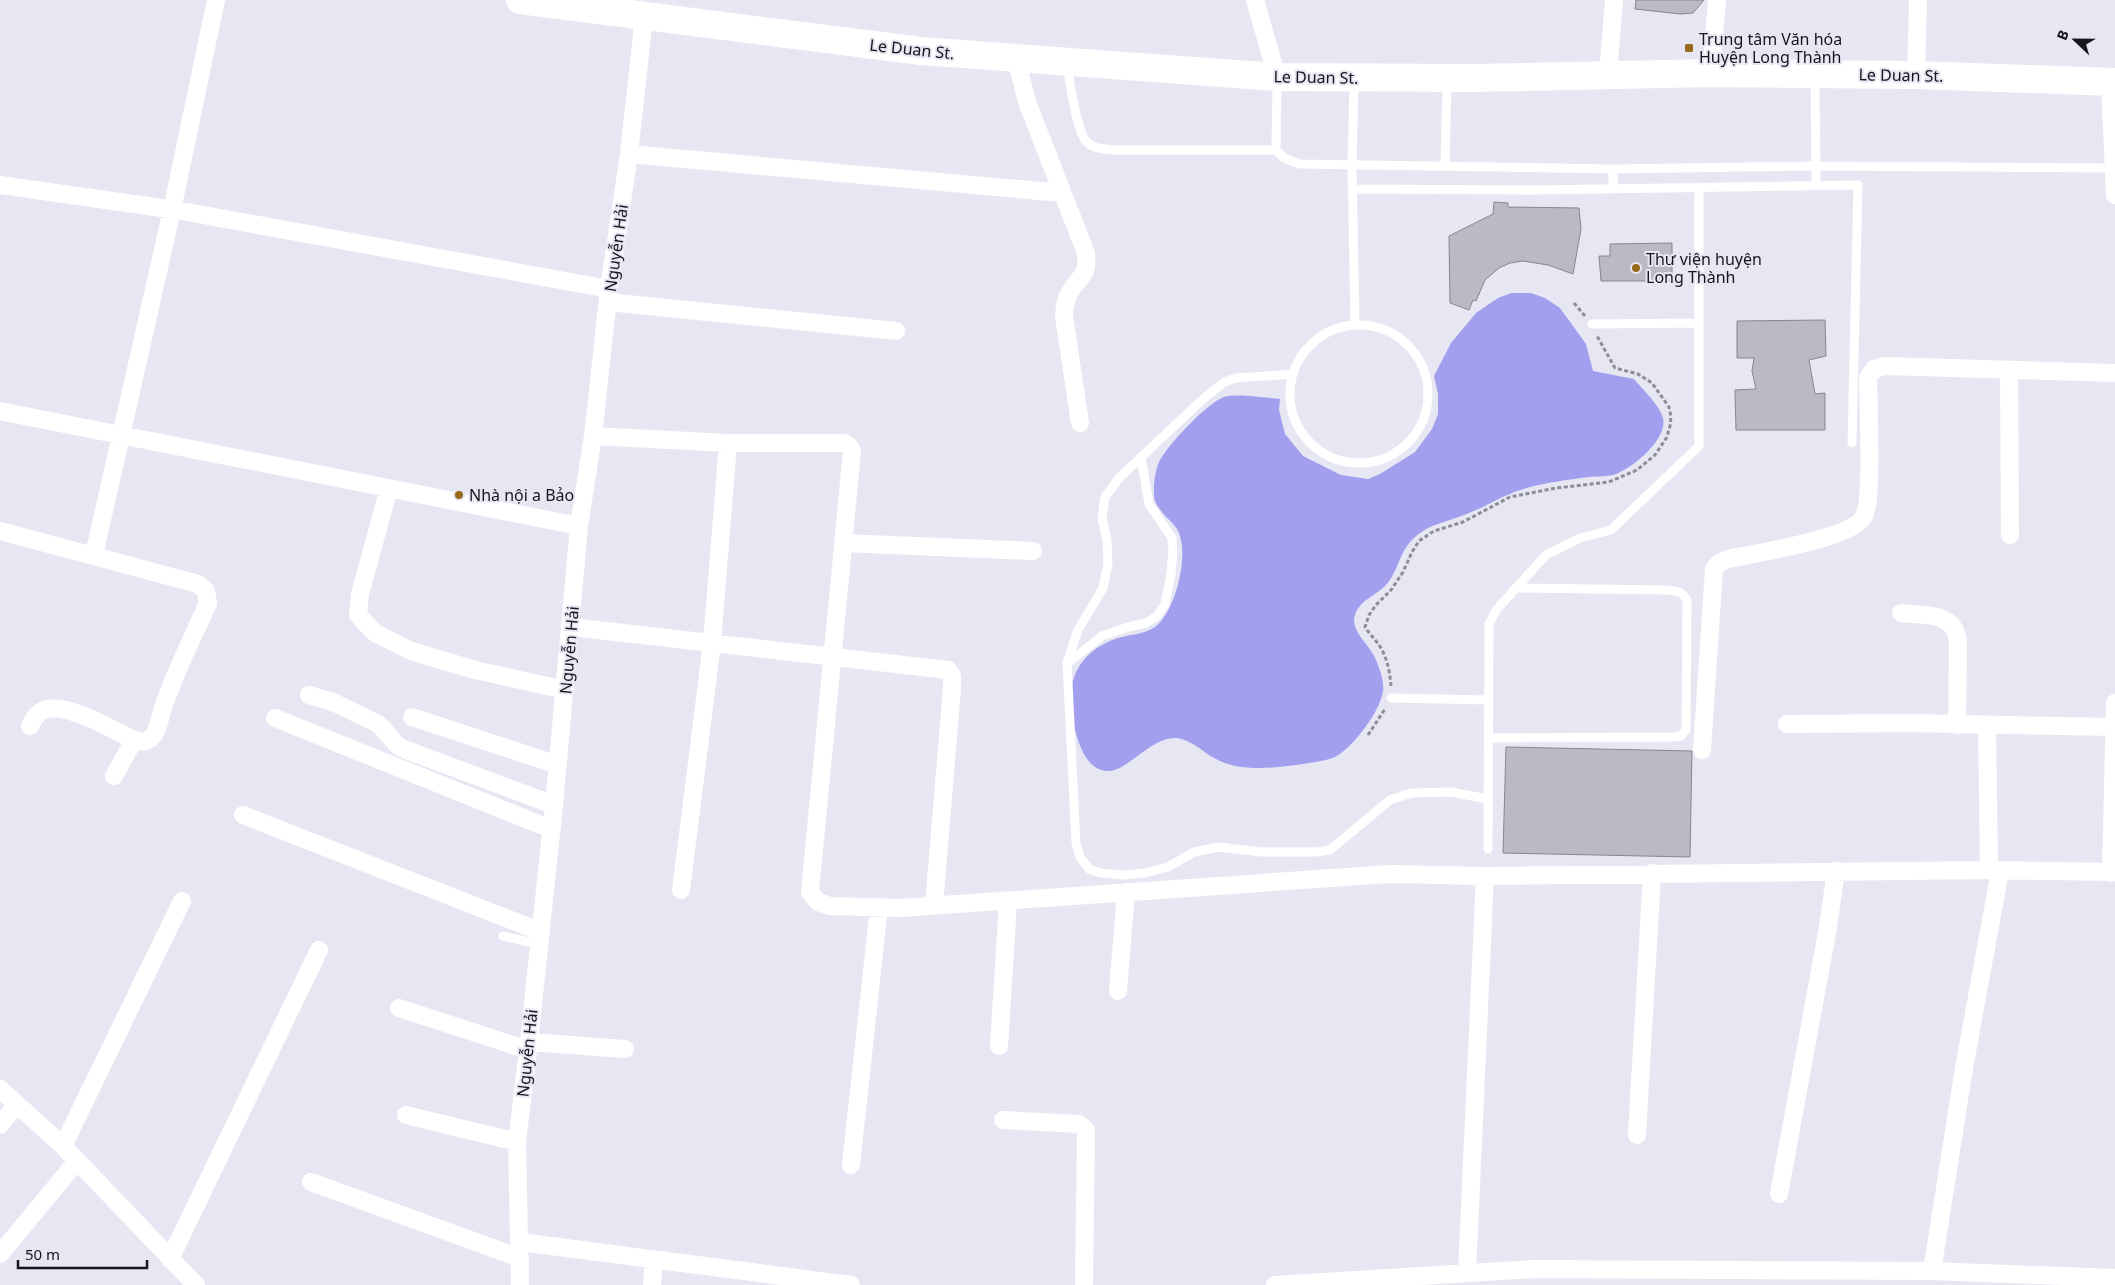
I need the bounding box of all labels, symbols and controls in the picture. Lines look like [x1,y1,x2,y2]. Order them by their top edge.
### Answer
north arrow [2050,15,2100,65]
text: B [2052,27,2073,43]
place label: Trung tâm Văn hóa Huyện Long Thành [1699,28,1842,68]
street label: Le Duan St. [869,34,955,64]
marker: Trung tâm Văn hóa Huyện Long Thành [1683,42,1695,54]
street label: Le Duan St. [1858,63,1944,87]
street label: Le Duan St. [1273,65,1359,89]
street label: Nguyễn Hải [599,203,633,293]
place label: Thư viện huyện Long Thành [1646,248,1762,288]
marker: Thư viện huyện Long Thành [1630,262,1642,274]
place label: Nhà nội a Bảo [469,484,574,506]
marker: Nhà nội a Bảo [453,489,465,501]
street label: Nguyễn Hải [554,605,584,695]
street label: Nguyễn Hải [511,1008,543,1098]
scale bar [18,1238,146,1270]
text: 50 m [25,1244,60,1264]

